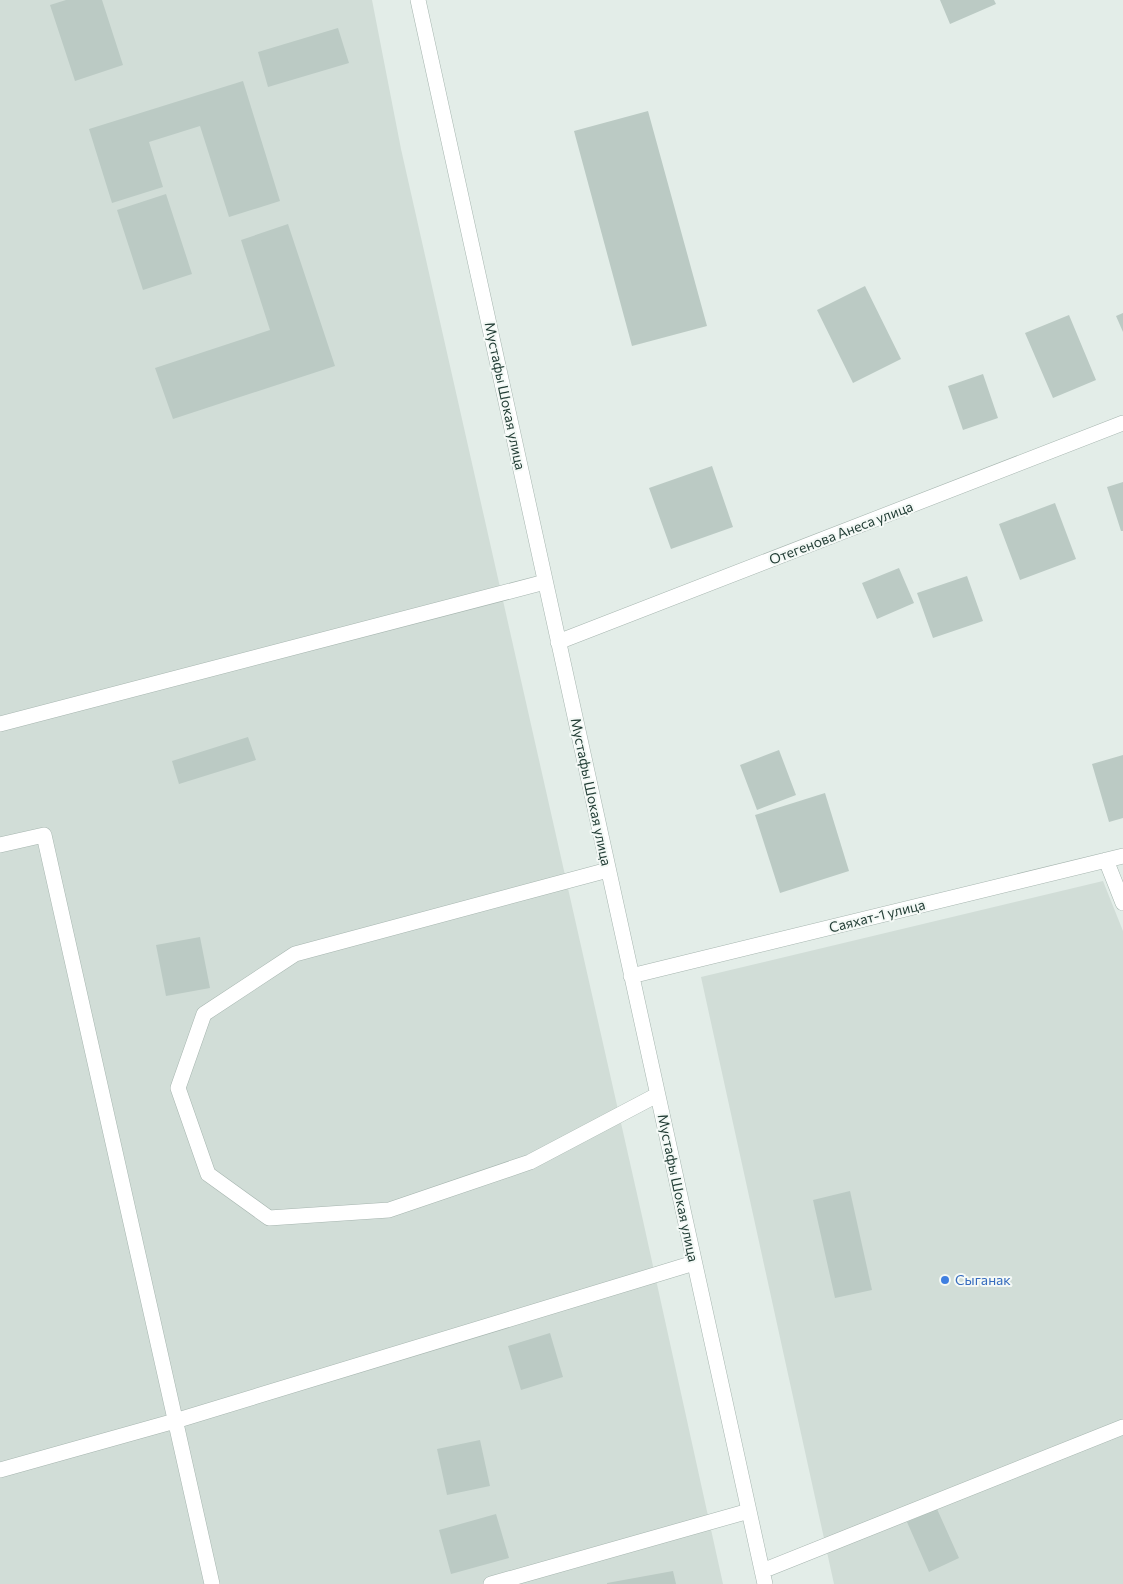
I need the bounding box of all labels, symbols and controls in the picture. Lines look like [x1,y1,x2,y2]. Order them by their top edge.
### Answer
street label: Мустафы Шокая улица [482,320,529,471]
street label: Отегенова Анеса улица [767,497,915,568]
street label: Мустафы Шокая улица [568,716,615,867]
street label: Саяхат-1 улица [827,895,927,936]
street label: Мустафы Шокая улица [655,1112,702,1263]
place label: Сыганак [955,1271,1011,1288]
marker: Сыганак [939,1274,951,1286]

